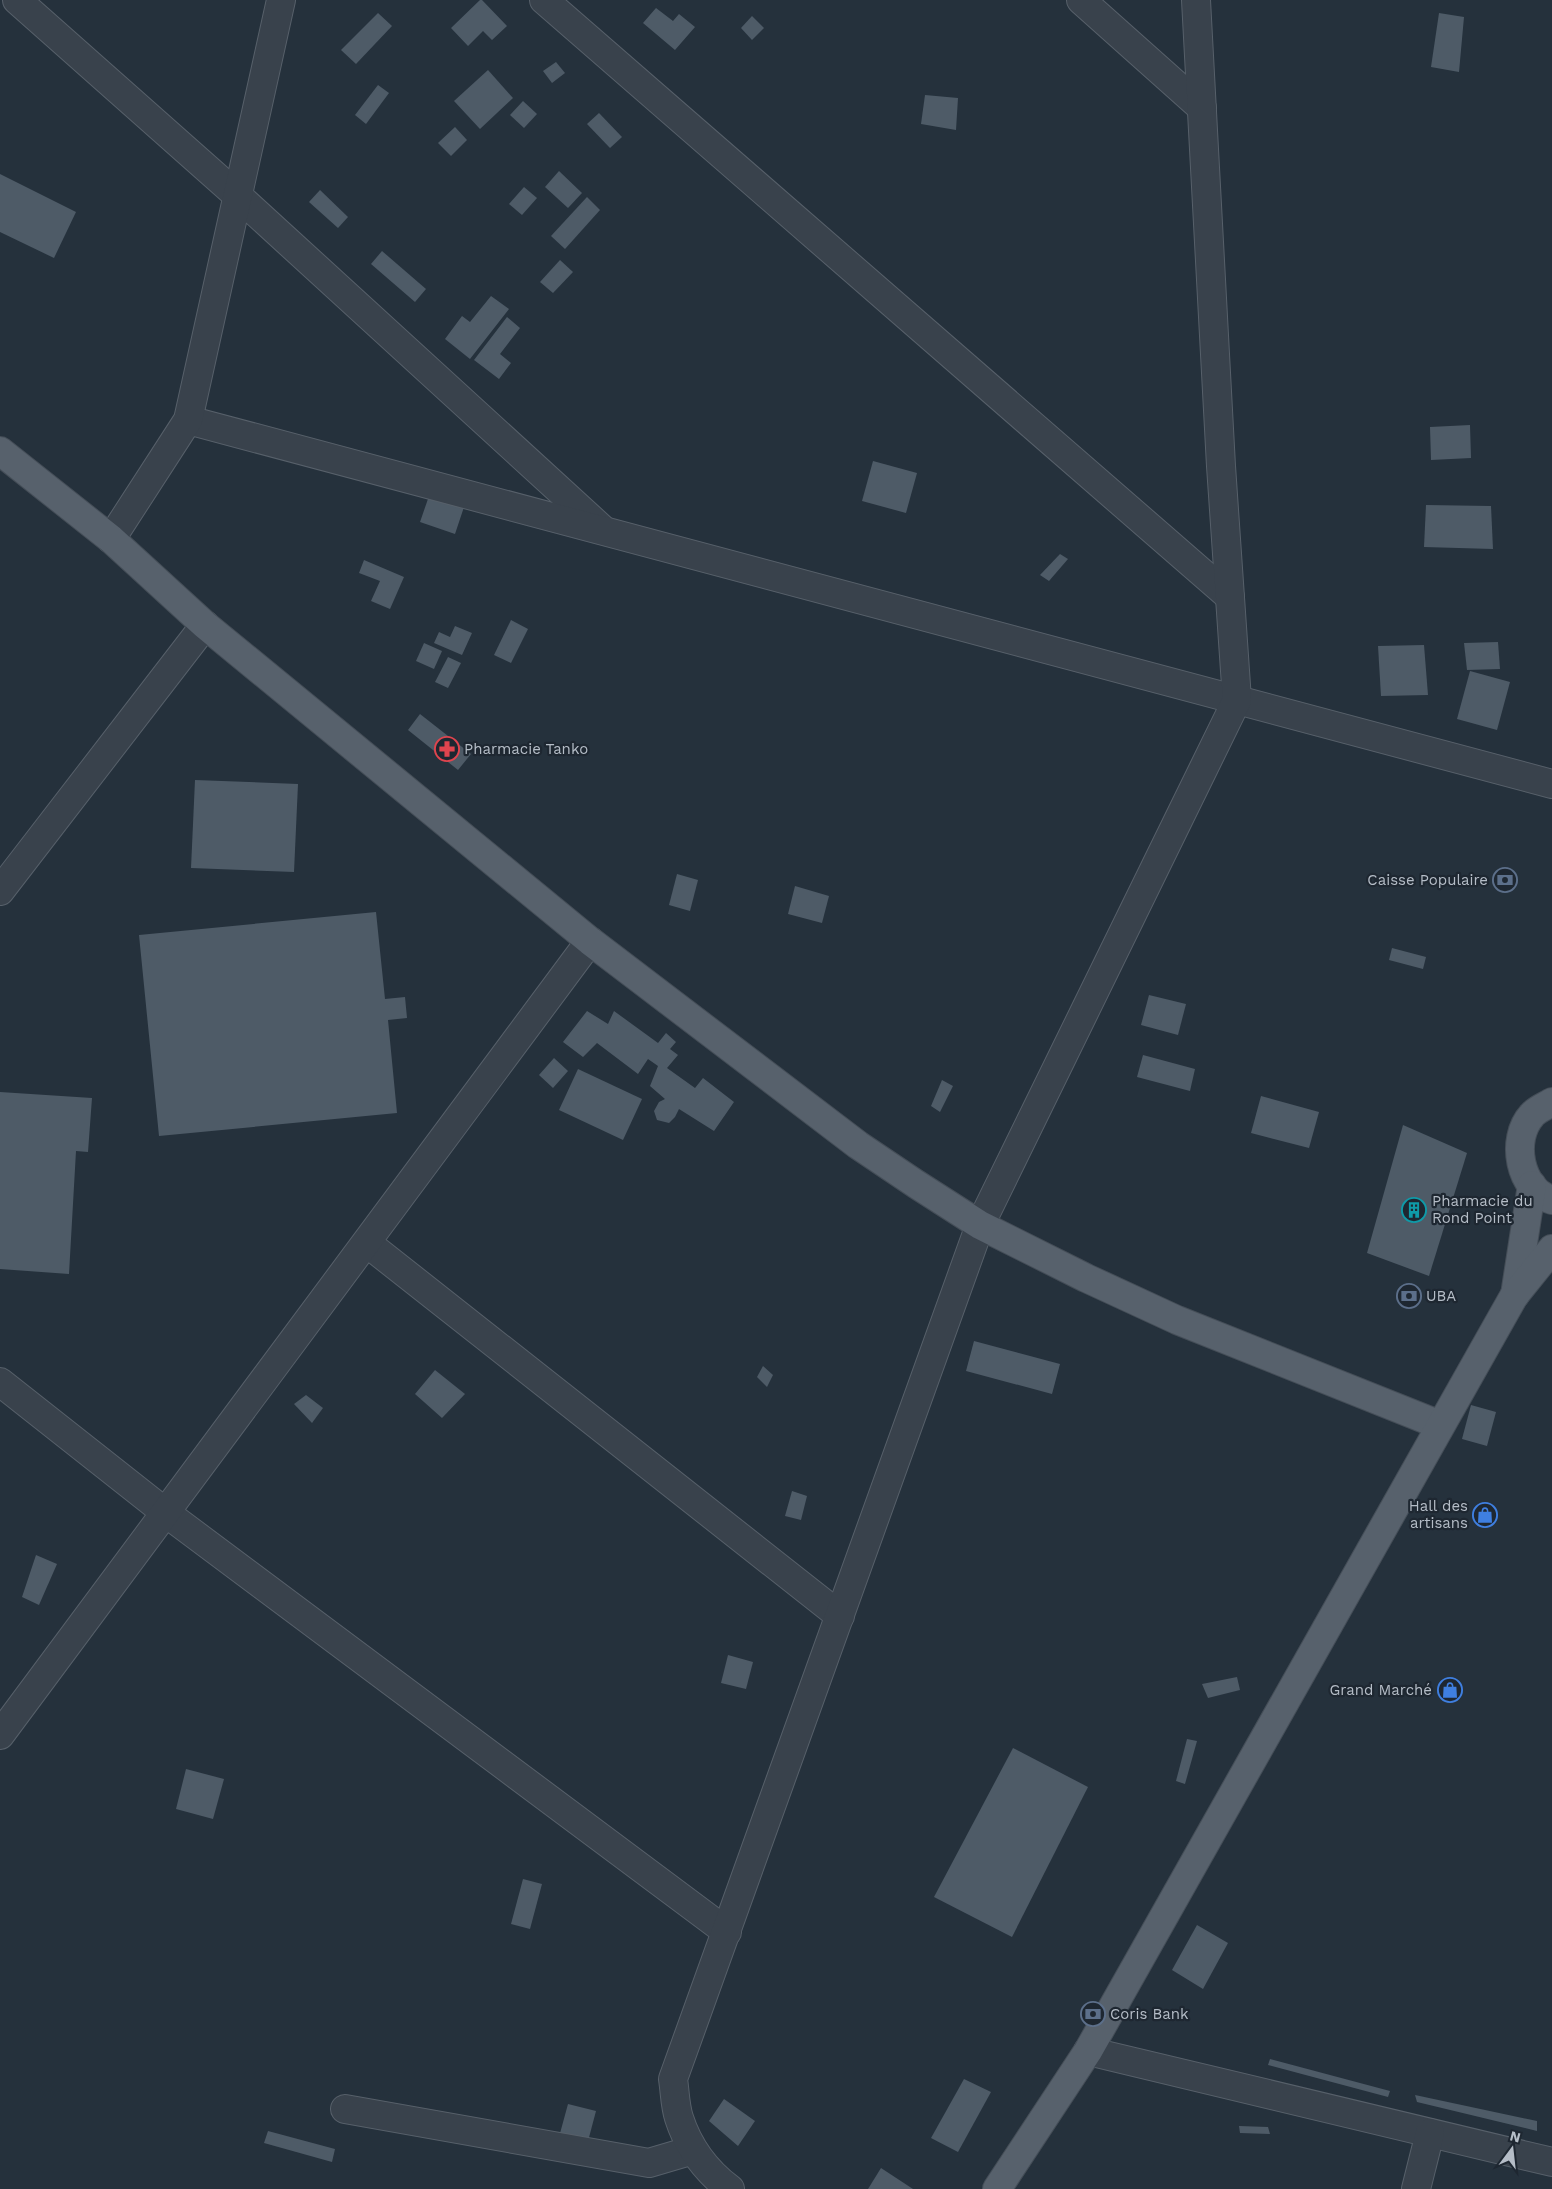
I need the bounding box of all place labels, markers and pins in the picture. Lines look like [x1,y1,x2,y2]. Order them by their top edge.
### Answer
pharmacy icon: Pharmacie Tanko [434,736,460,762]
place label: Pharmacie Tanko [464,740,588,758]
bank icon: Caisse Populaire [1492,867,1518,893]
place label: Caisse Populaire [1367,871,1488,889]
place label: Pharmacie du Rond Point [1432,1192,1533,1227]
building icon: Pharmacie du Rond Point [1401,1197,1427,1223]
bank icon: UBA [1396,1283,1422,1309]
place label: UBA [1426,1287,1456,1305]
place label: Hall des artisans [1409,1497,1468,1532]
shop icon: Hall des artisans [1472,1502,1498,1528]
shop icon: Grand Marché [1437,1677,1463,1703]
place label: Grand Marché [1330,1681,1432,1699]
bank icon: Coris Bank [1080,2001,1106,2027]
place label: Coris Bank [1110,2005,1189,2023]

